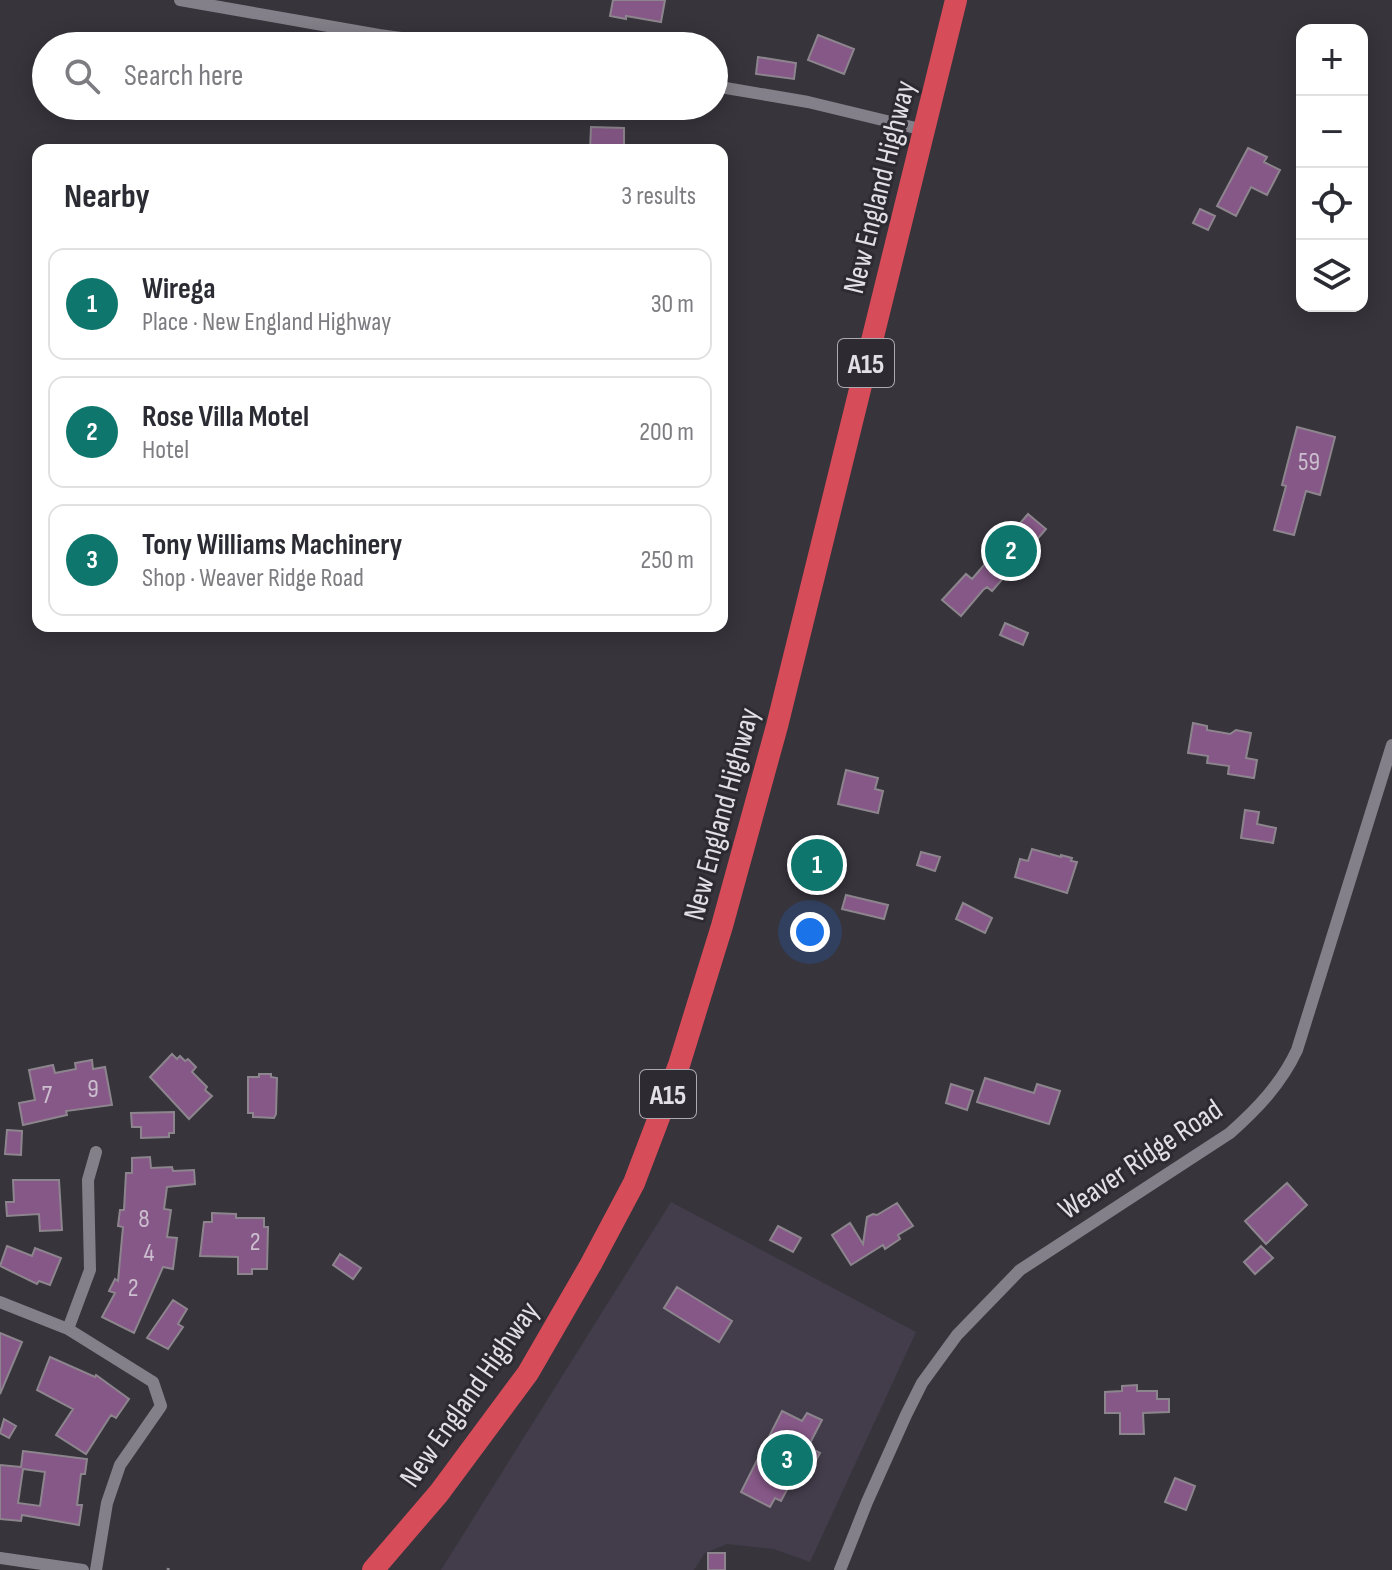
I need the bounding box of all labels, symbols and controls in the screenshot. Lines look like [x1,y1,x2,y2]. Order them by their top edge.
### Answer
map controls [1296,24,1368,312]
button: + [1296,24,1368,96]
search box [32,32,728,120]
icon: search [60,54,104,98]
text: Search here [124,58,243,94]
street label: New England Highway [836,77,924,297]
button: − [1296,96,1368,168]
button: locate [1296,168,1368,240]
text: Nearby [64,176,150,217]
text: 3 results [621,181,696,212]
button: layers [1296,240,1368,312]
text: Wirega [142,271,215,307]
text: 1 [87,289,97,320]
text: 30 m [651,289,694,320]
text: Place · New England Highway [142,307,391,338]
road number: A15 [838,339,894,387]
text: Rose Villa Motel [142,399,309,435]
text: 2 [86,417,98,448]
text: 200 m [639,417,694,448]
text: Hotel [142,435,189,466]
house number: 59 [1298,447,1320,478]
pin: 2 [985,521,1037,581]
text: Tony Williams Machinery [142,527,402,563]
text: 3 [86,545,98,576]
text: 250 m [640,545,694,576]
text: Shop · Weaver Ridge Road [142,563,364,594]
street label: New England Highway [676,704,768,924]
pin: 1 [791,835,843,895]
your location [790,912,830,952]
road number: A15 [640,1070,696,1118]
house number: 9 [87,1074,99,1105]
house number: 7 [42,1080,53,1111]
street label: Weaver Ridge Road [1052,1092,1229,1228]
house number: 8 [138,1204,150,1235]
house number: 2 [250,1227,260,1258]
house number: 4 [144,1238,155,1269]
house number: 2 [128,1273,138,1304]
street label: New England Highway [392,1295,547,1494]
pin: 3 [761,1430,813,1490]

